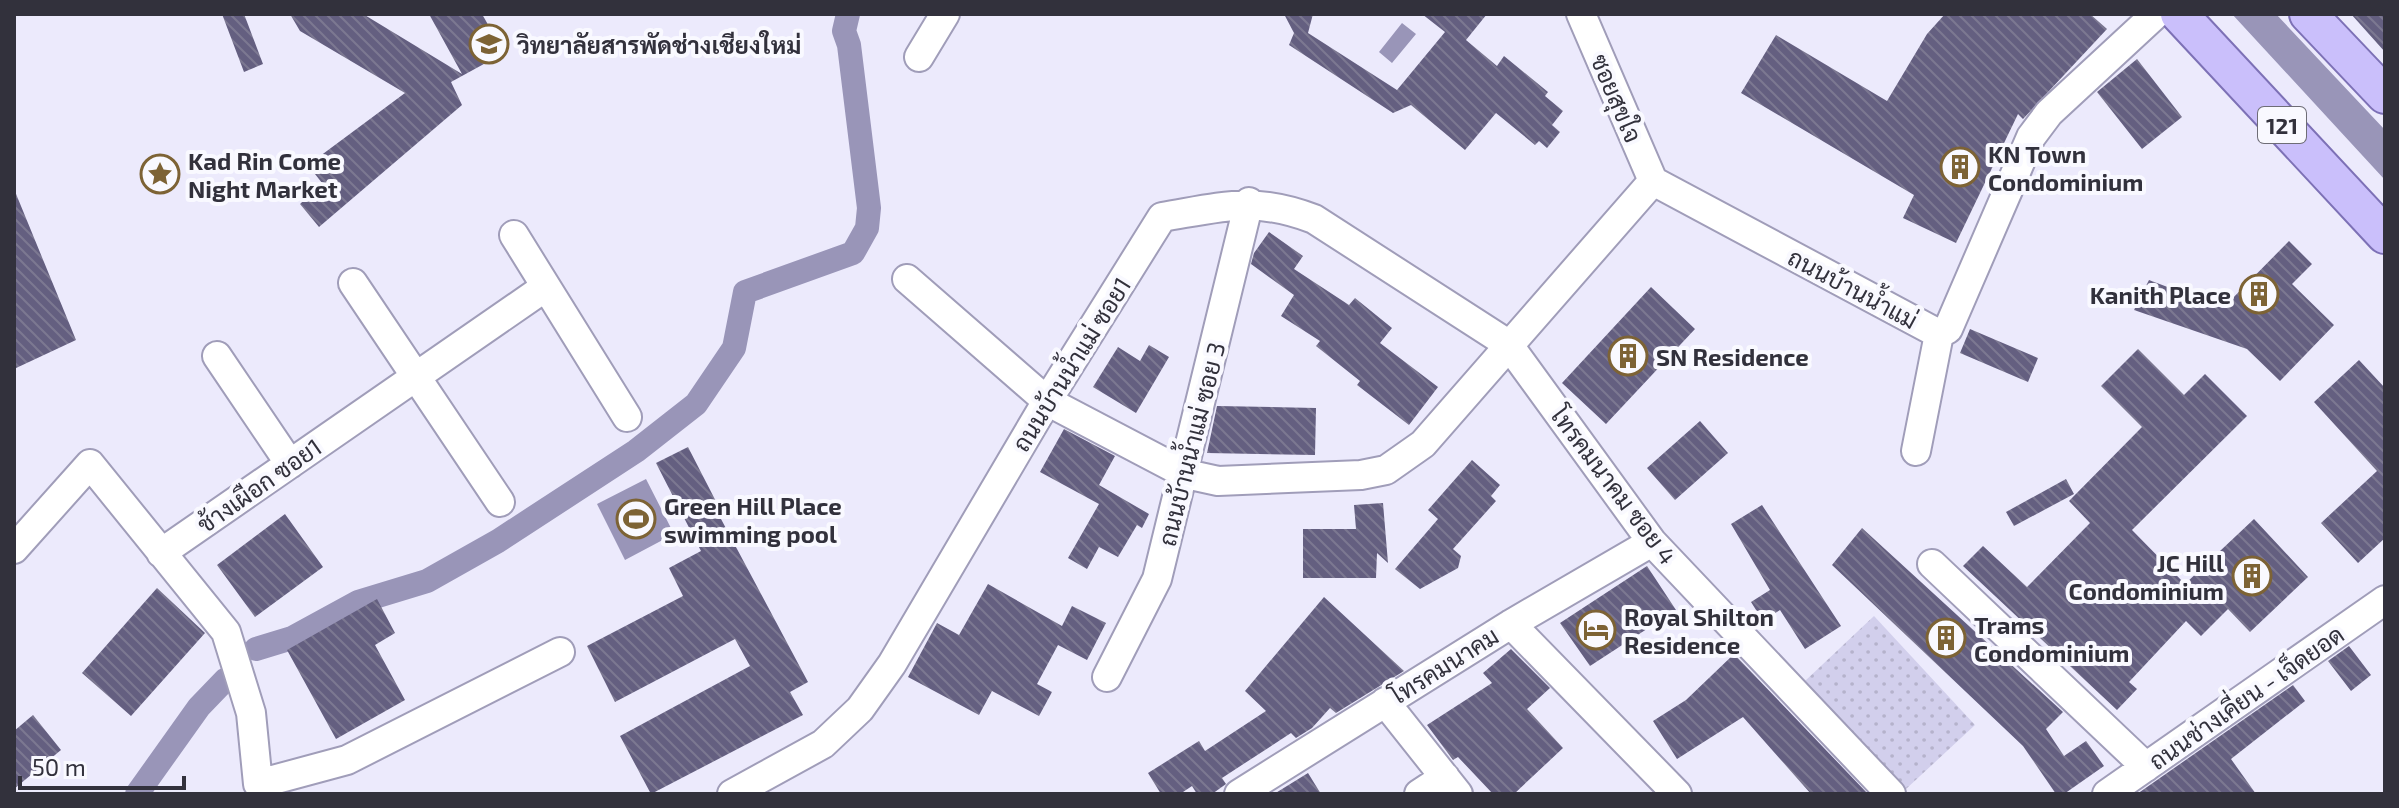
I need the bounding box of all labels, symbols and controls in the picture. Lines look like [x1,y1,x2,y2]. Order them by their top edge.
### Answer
school or university icon: วิทยาลัยสารพัดช่างเชียงใหม่ [468,23,510,65]
place label: วิทยาลัยสารพัดช่างเชียงใหม่ [516,30,801,59]
street label: ซอยสุขใจ [1583,49,1649,148]
road number: 121 [2258,107,2306,143]
place label: KN Town Condominium [1988,139,2143,196]
place label: Kad Rin Come Night Market [188,146,341,203]
building icon: KN Town Condominium [1939,146,1981,188]
place icon: Kad Rin Come Night Market [139,153,181,195]
street label: ถนนบ้านน้ำแม่ [1783,238,1925,334]
street label: ถนนบ้านน้ำแม่ ซอย1 [1002,269,1136,456]
building icon: Kanith Place [2238,273,2280,315]
place label: Kanith Place [2090,280,2231,309]
building icon: SN Residence [1607,335,1649,377]
street label: ถนนบ้านน้ำแม่ ซอย 3 [1148,338,1230,549]
place label: SN Residence [1656,342,1809,371]
street label: โทรคมนาคม ซอย 4 [1544,399,1683,570]
street label: ช้างเผือก ซอย1 [191,432,327,538]
place label: Green Hill Place swimming pool [664,491,842,548]
sports icon: Green Hill Place swimming pool [615,498,657,540]
place label: JC Hill Condominium [2069,548,2224,605]
building icon: JC Hill Condominium [2231,555,2273,597]
place label: Royal Shilton Residence [1624,602,1774,659]
hotel icon: Royal Shilton Residence [1575,609,1617,651]
place label: Trams Condominium [1974,610,2129,667]
street label: ถนนช่างเคี่ยน - เจ็ดยอด [2140,615,2349,775]
building icon: Trams Condominium [1925,617,1967,659]
street label: โทรคมนาคม [1383,620,1503,711]
scale bar [20,740,184,790]
text: 50 m [32,752,86,781]

